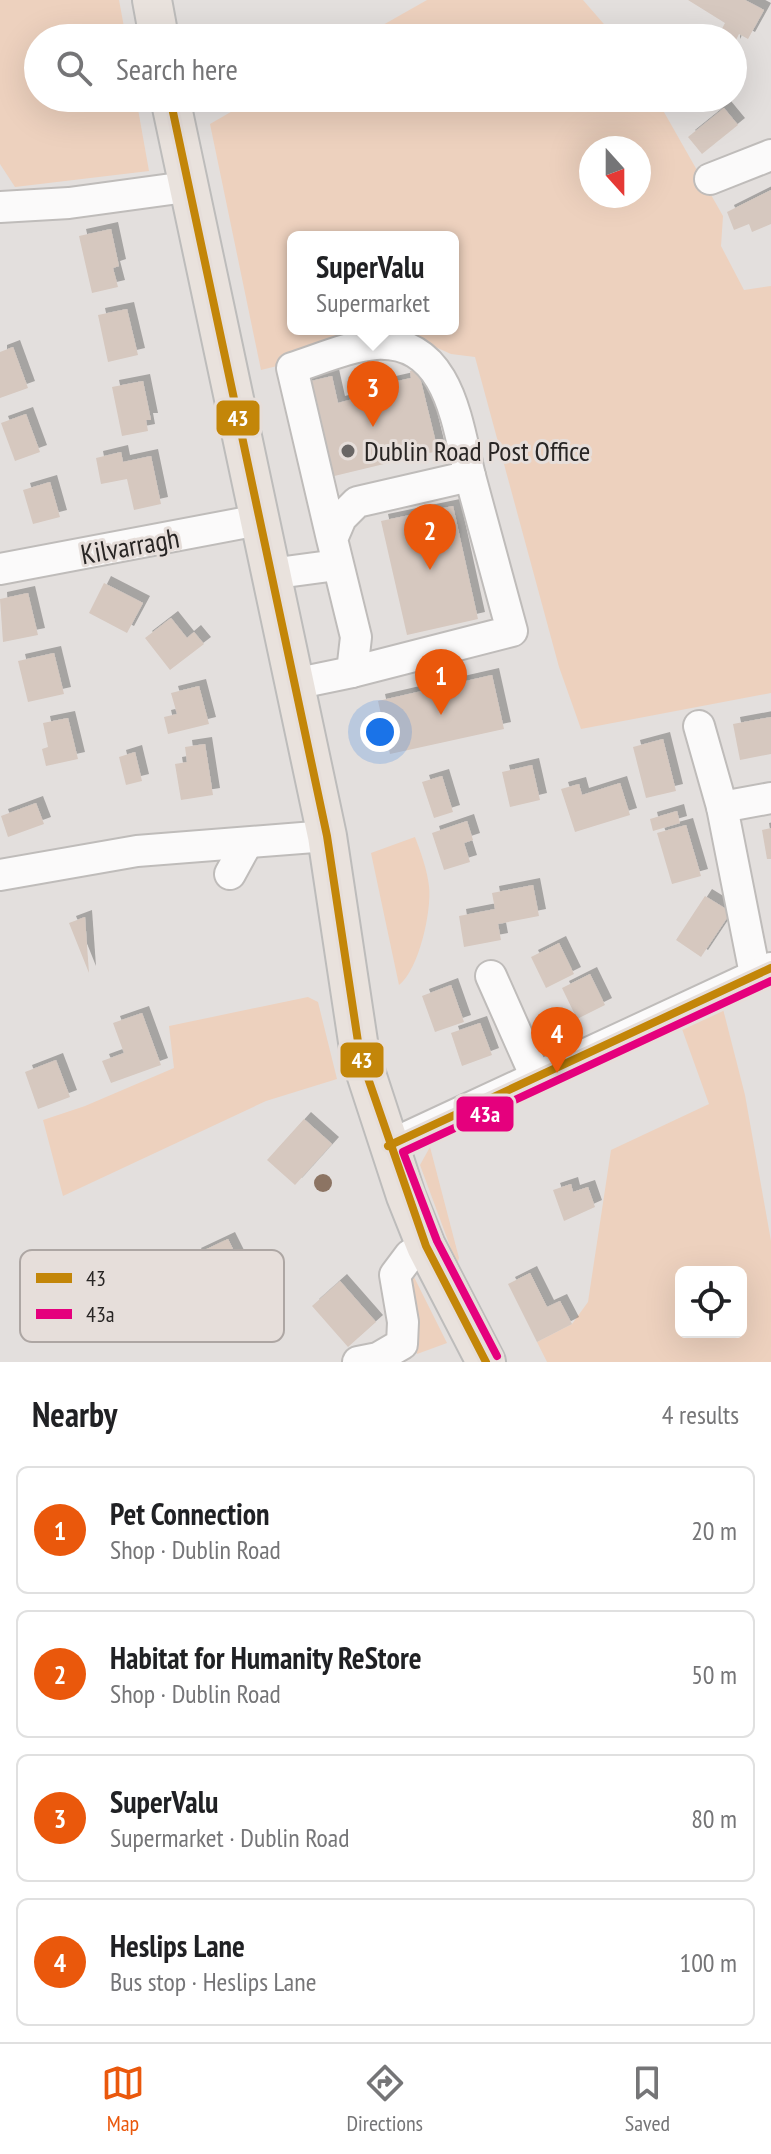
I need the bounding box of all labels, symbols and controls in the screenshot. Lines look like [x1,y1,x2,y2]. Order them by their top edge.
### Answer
search box [24,24,747,112]
icon: search [52,46,96,90]
text: Search here [116,49,238,88]
north arrow [579,136,651,208]
popup [287,231,459,335]
text: SuperValu [316,247,424,286]
text: Supermarket [316,286,430,319]
pin: 3 [347,361,399,427]
line badge: 43 [215,399,261,437]
text: 43 [227,404,249,432]
place label: Dublin Road Post Office [364,432,590,469]
marker: Dublin Road Post Office [339,442,357,460]
pin: 2 [404,504,456,570]
street label: Kilvarragh [78,519,182,572]
pin: 1 [415,649,467,715]
your location [360,712,400,752]
pin: 4 [531,1007,583,1073]
line badge: 43 [339,1041,385,1079]
text: 43 [351,1046,373,1074]
line badge: 43a [455,1095,515,1133]
text: 43a [470,1100,500,1128]
legend [20,1250,284,1342]
text: 43 [86,1264,106,1292]
map controls [675,1266,747,1338]
button: locate [675,1266,747,1338]
text: 43a [86,1300,115,1328]
text: Nearby [32,1392,117,1436]
text: 4 results [662,1398,739,1431]
text: Pet Connection [110,1494,270,1533]
text: 1 [54,1514,66,1547]
text: 20 m [691,1514,737,1547]
text: Shop · Dublin Road [110,1533,281,1566]
text: Habitat for Humanity ReStore [110,1638,422,1677]
text: 2 [54,1658,66,1691]
text: 50 m [691,1658,737,1691]
text: Shop · Dublin Road [110,1677,281,1710]
text: SuperValu [110,1782,218,1821]
text: 3 [54,1802,66,1835]
text: 80 m [691,1802,737,1835]
text: Supermarket · Dublin Road [110,1821,350,1854]
text: Heslips Lane [110,1926,245,1965]
text: 4 [54,1946,66,1979]
text: 100 m [679,1946,737,1979]
text: Bus stop · Heslips Lane [110,1965,316,1998]
tab: Map [101,2061,145,2137]
tab: Directions [347,2061,423,2137]
tab: Saved [625,2061,670,2137]

